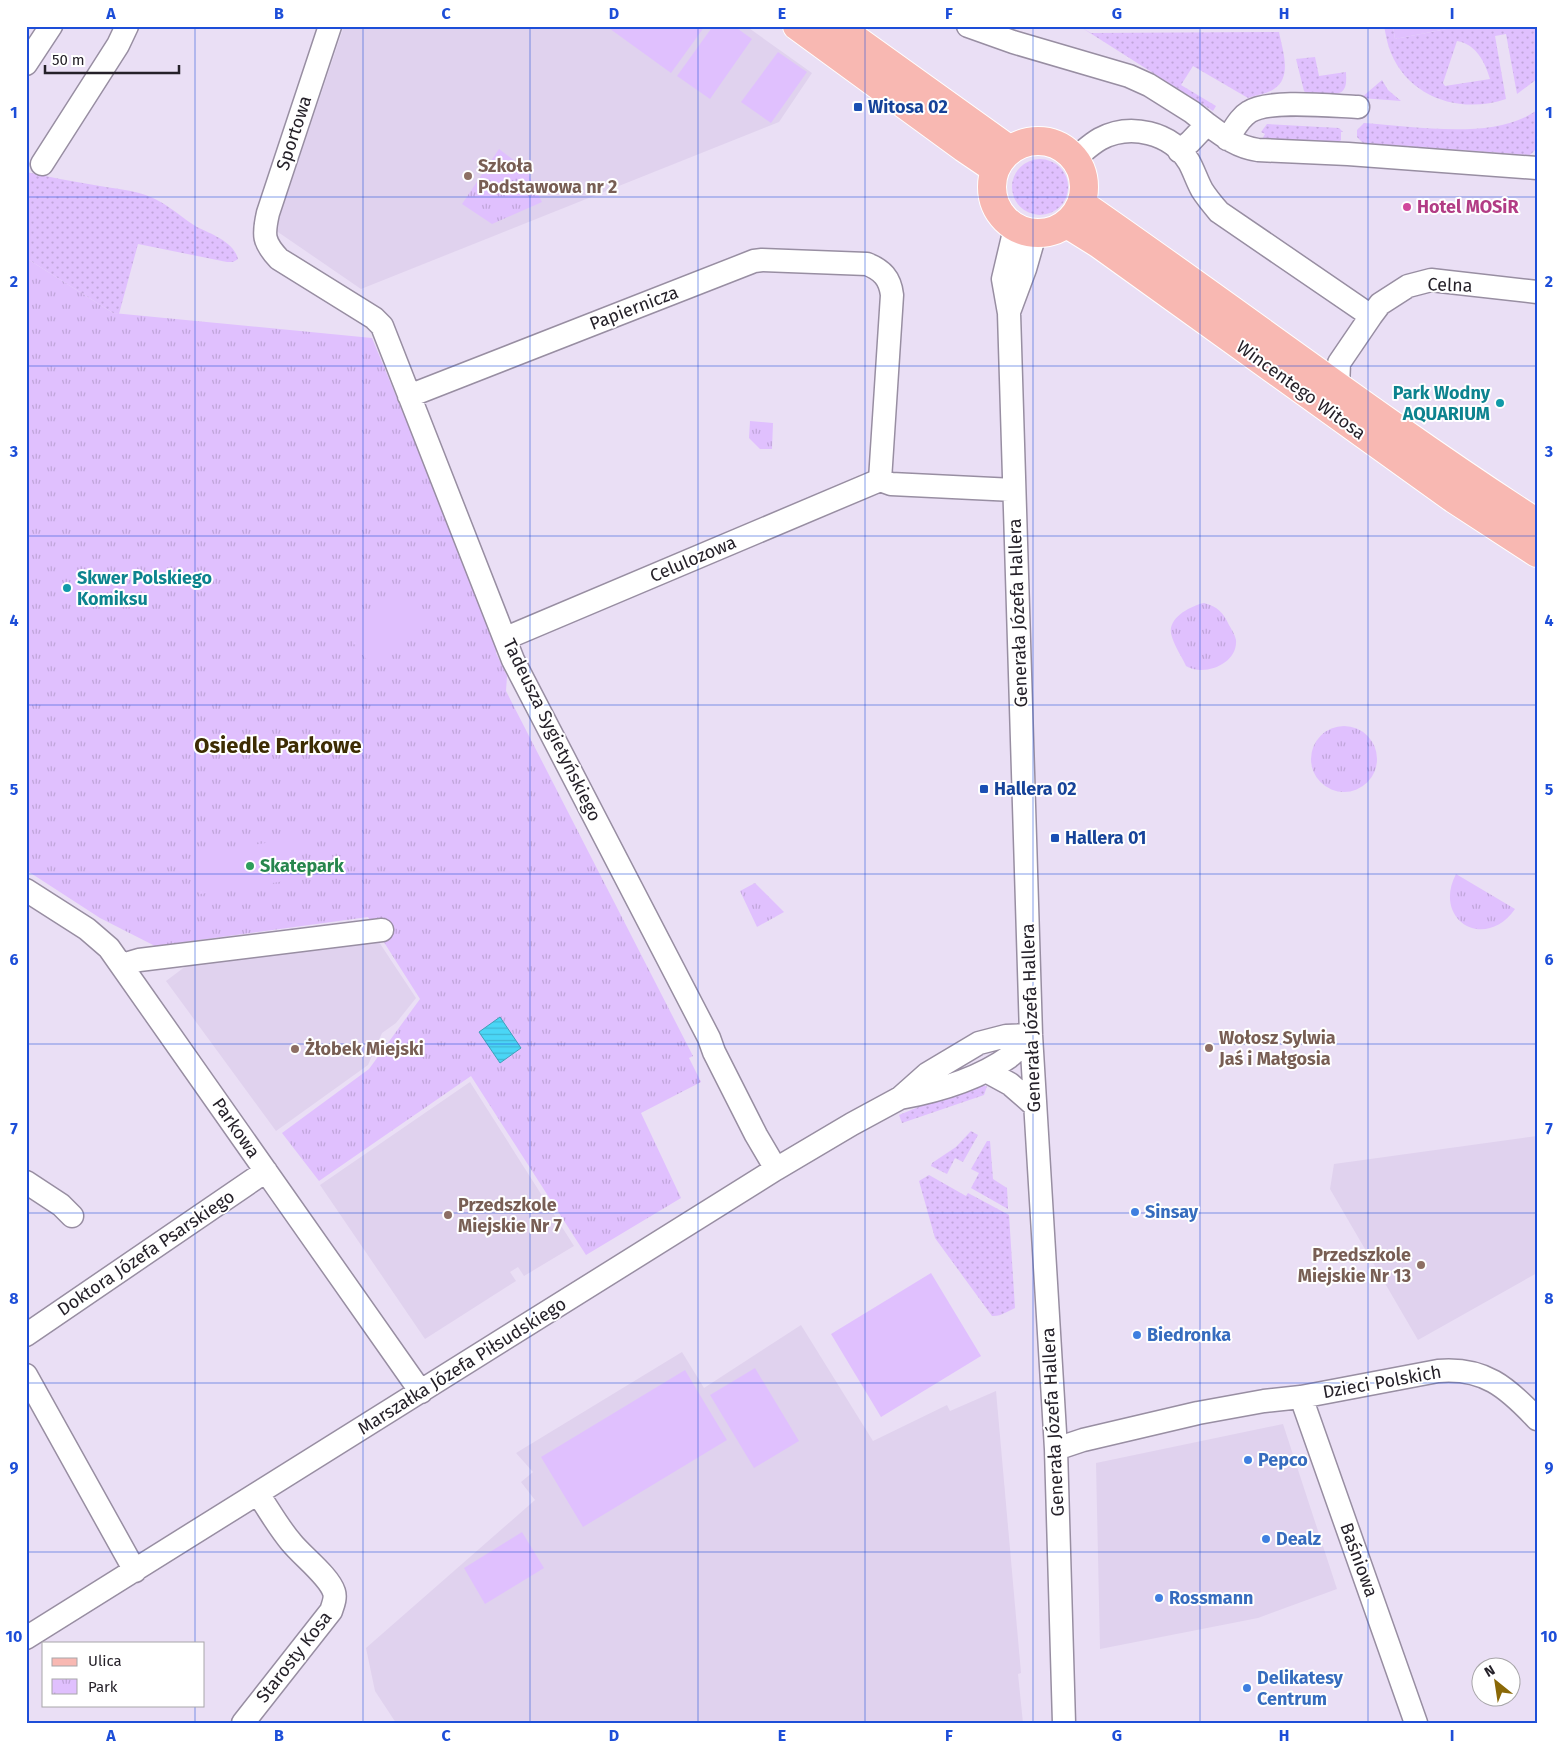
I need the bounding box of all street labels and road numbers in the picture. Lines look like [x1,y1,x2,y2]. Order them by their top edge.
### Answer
street label: Sportowa [272,93,316,173]
street label: Celna [1427,273,1473,297]
street label: Papiernicza [586,281,682,335]
street label: Wincentego Witosa [1232,336,1370,444]
street label: Generała Józefa Hallera [1004,518,1032,708]
street label: Celulozowa [647,531,739,587]
street label: Tadeusza Sygietyńskiego [498,635,606,825]
street label: Generała Józefa Hallera [1017,923,1045,1113]
street label: Parkowa [207,1094,265,1162]
street label: Doktora Józefa Psarskiego [53,1185,239,1321]
street label: Marszałka Józefa Piłsudskiego [354,1293,570,1439]
street label: Generała Józefa Hallera [1037,1327,1069,1517]
street label: Dzieci Polskich [1321,1361,1443,1403]
street label: Baśniowa [1335,1520,1383,1600]
street label: Starosty Kosa [251,1607,337,1707]

